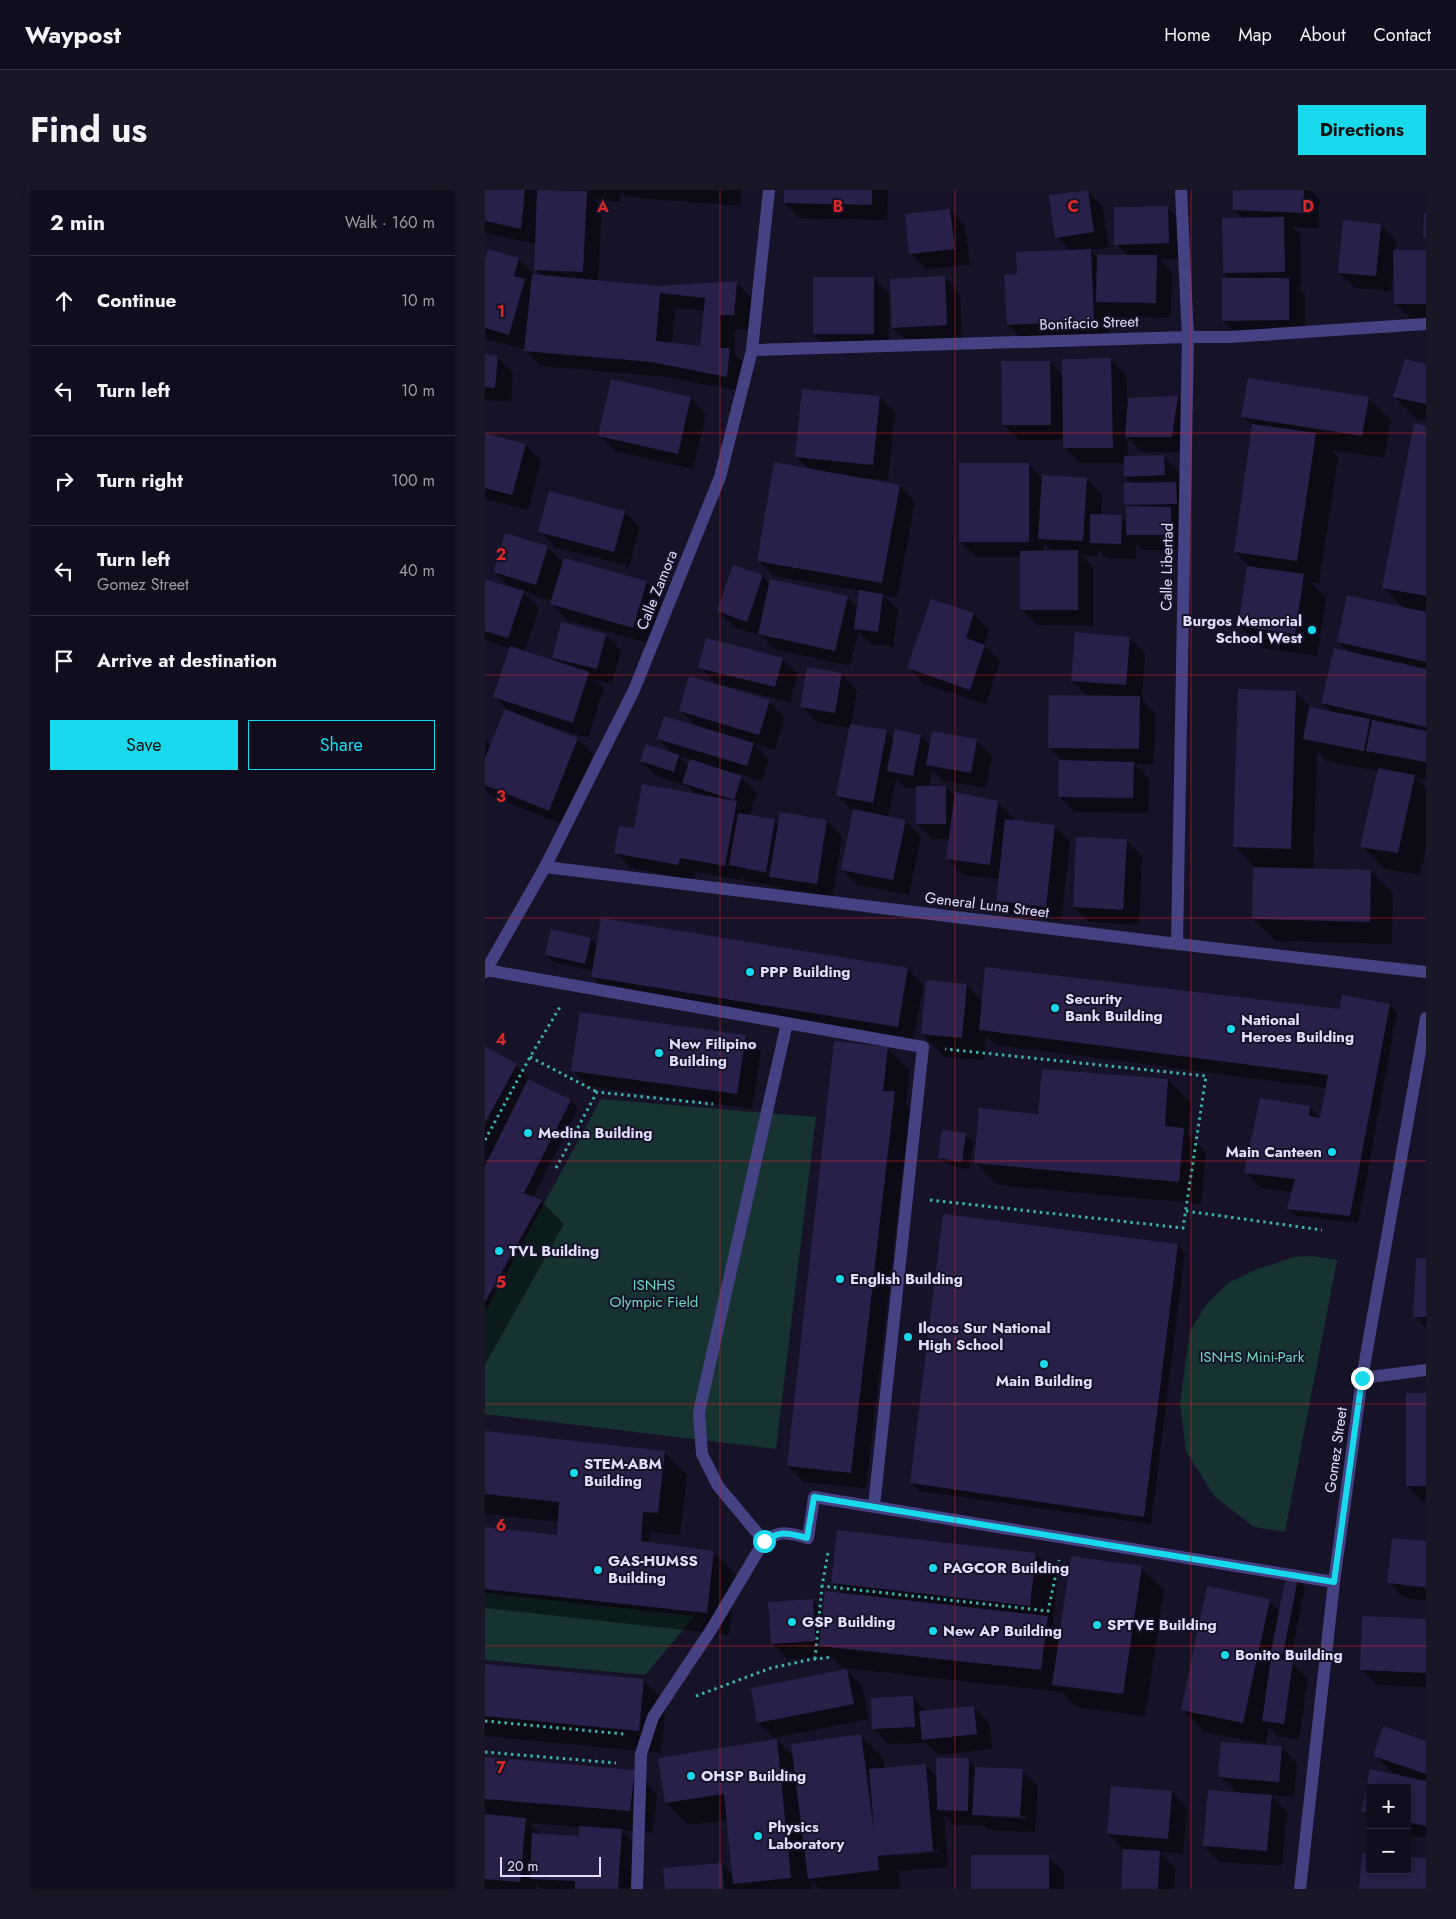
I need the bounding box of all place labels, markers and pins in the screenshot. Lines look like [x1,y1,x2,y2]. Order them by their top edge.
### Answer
place label: Burgos Memorial School West [1183,610,1302,649]
marker: Burgos Memorial School West [1306,624,1318,636]
place label: PPP Building [760,961,850,983]
marker: PPP Building [744,966,756,978]
place label: Security Bank Building [1065,988,1163,1027]
marker: Security Bank Building [1049,1002,1061,1014]
place label: National Heroes Building [1241,1009,1354,1048]
marker: National Heroes Building [1225,1023,1237,1035]
place label: New Filipino Building [669,1033,757,1072]
marker: New Filipino Building [653,1047,665,1059]
place label: Medina Building [538,1122,653,1144]
marker: Medina Building [522,1127,534,1139]
place label: Main Canteen [1225,1141,1322,1163]
marker: Main Canteen [1326,1146,1338,1158]
place label: TVL Building [509,1240,599,1262]
marker: TVL Building [493,1245,505,1257]
place label: English Building [850,1268,963,1290]
marker: English Building [834,1273,846,1285]
place label: Ilocos Sur National High School [918,1317,1050,1356]
marker: Ilocos Sur National High School [902,1331,914,1343]
marker: Main Building [1038,1358,1050,1370]
place label: Main Building [996,1370,1092,1392]
place label: STEM-ABM Building [584,1453,662,1492]
marker: STEM-ABM Building [568,1467,580,1479]
place label: GAS-HUMSS Building [608,1550,698,1589]
place label: PAGCOR Building [943,1557,1069,1579]
marker: PAGCOR Building [927,1562,939,1574]
marker: GAS-HUMSS Building [592,1564,604,1576]
place label: GSP Building [802,1611,895,1633]
place label: SPTVE Building [1107,1614,1217,1636]
marker: GSP Building [786,1616,798,1628]
marker: SPTVE Building [1091,1619,1103,1631]
place label: New AP Building [943,1620,1062,1642]
marker: New AP Building [927,1625,939,1637]
place label: Bonito Building [1235,1644,1343,1666]
marker: Bonito Building [1219,1649,1231,1661]
place label: OHSP Building [701,1765,806,1787]
marker: OHSP Building [685,1770,697,1782]
place label: Physics Laboratory [768,1816,845,1855]
marker: Physics Laboratory [752,1830,764,1842]

